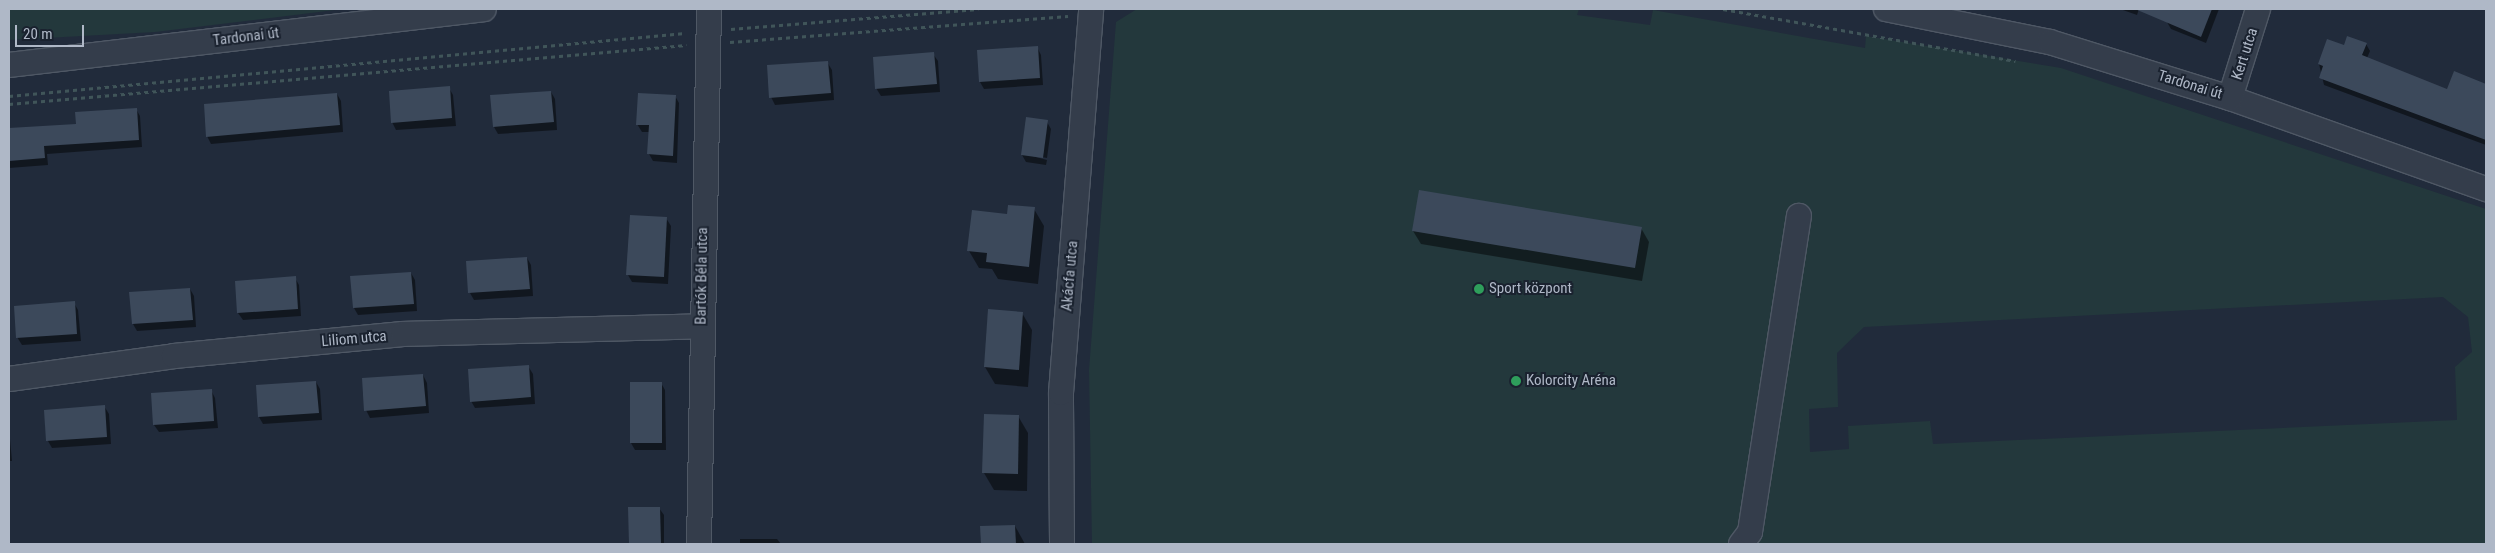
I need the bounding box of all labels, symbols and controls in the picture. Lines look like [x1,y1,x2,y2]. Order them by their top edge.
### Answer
scale bar [18,15,86,47]
street label: Tardonai út [212,24,280,50]
text: 20 m [23,25,53,43]
street label: Kert utca [2228,26,2262,82]
street label: Tardonai út [2156,67,2224,103]
street label: Bartók Béla utca [692,227,712,325]
street label: Akácfa utca [1058,240,1082,312]
place label: Sport központ [1489,280,1572,298]
marker: Sport központ [1473,283,1485,295]
street label: Liliom utca [321,327,387,351]
place label: Kolorcity Aréna [1526,372,1616,390]
marker: Kolorcity Aréna [1510,375,1522,387]

